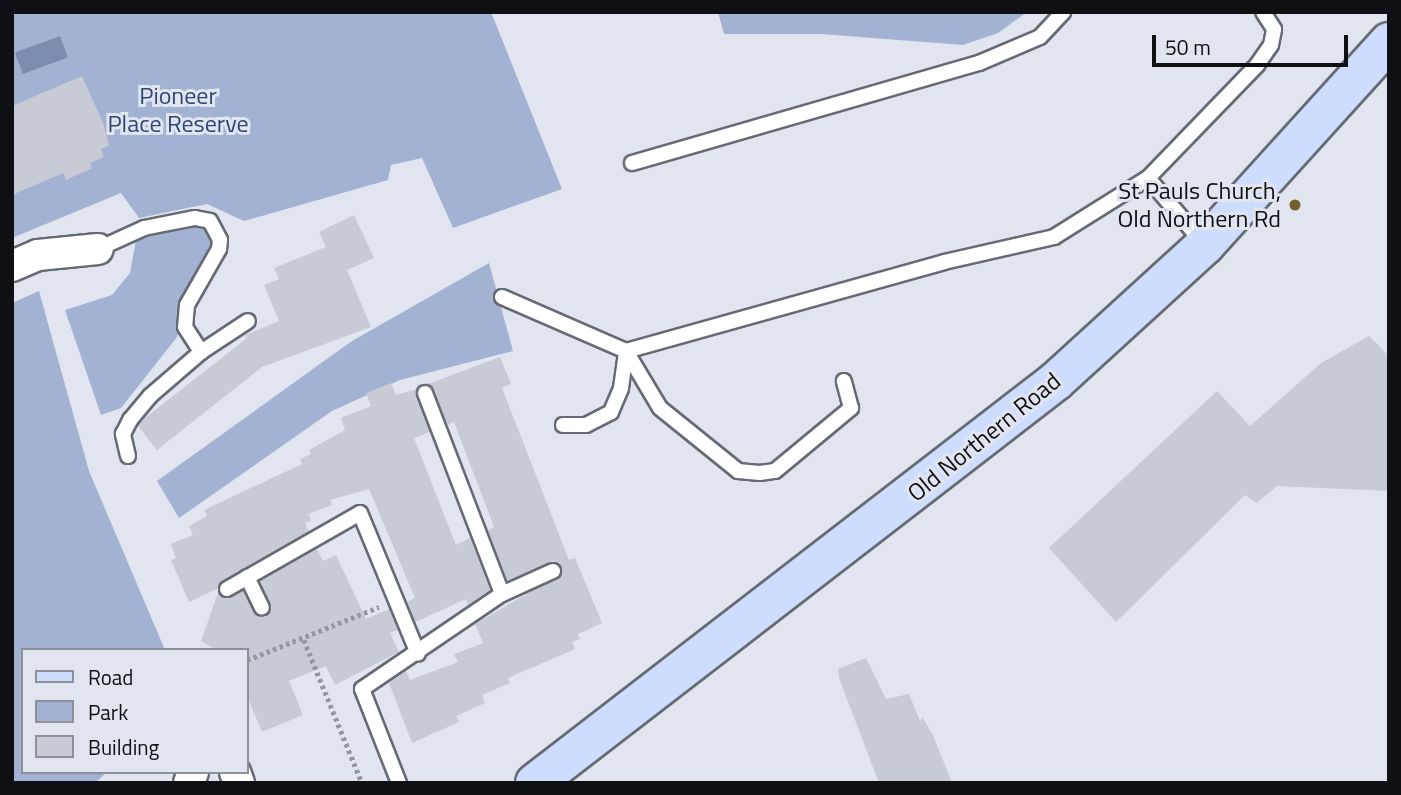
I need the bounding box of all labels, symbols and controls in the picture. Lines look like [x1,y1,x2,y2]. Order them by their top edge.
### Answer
scale bar [1156,21,1352,65]
text: 50 m [1165,31,1211,63]
park label: Pioneer Place Reserve [107,82,249,138]
place label: St Pauls Church, Old Northern Rd [1117,177,1281,233]
marker: St Pauls Church, Old Northern Rd [1287,197,1303,213]
street label: Old Northern Road [902,367,1066,507]
legend [21,648,248,774]
text: Road [88,661,133,693]
text: Park [88,696,128,728]
text: Building [88,731,159,763]

